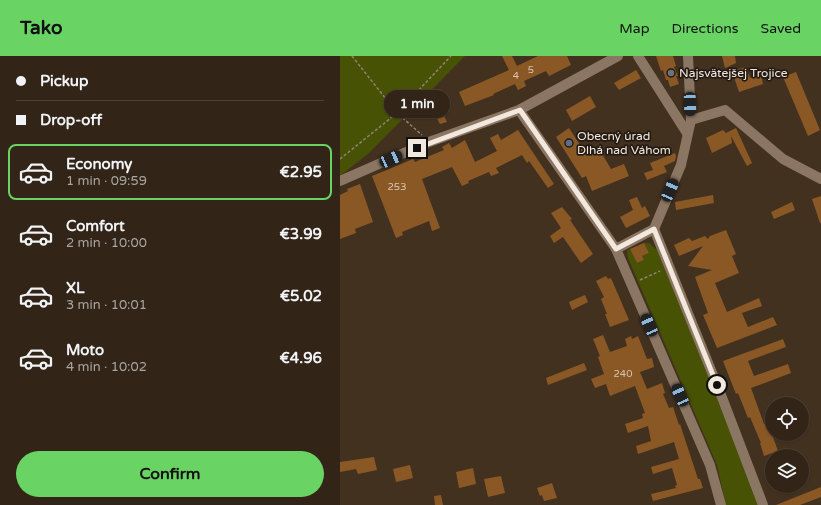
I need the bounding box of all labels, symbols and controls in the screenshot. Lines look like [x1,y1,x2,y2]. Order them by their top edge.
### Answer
text: Tako [20,17,62,39]
text: Map [619,20,650,37]
text: Directions [672,20,739,37]
text: Saved [761,20,801,37]
house number: 5 [528,64,534,76]
place label: Najsvätejšej Trojice [679,66,788,80]
marker: Najsvätejšej Trojice [666,68,676,78]
house number: 4 [513,70,519,82]
text: Pickup [40,72,88,90]
callout: 1 min [384,90,450,118]
car [684,92,696,116]
text: 1 min [400,96,434,112]
text: Drop-off [40,111,102,129]
place label: Obecný úrad Dlhá nad Váhom [577,129,671,157]
marker: Obecný úrad Dlhá nad Váhom [564,138,574,148]
route end [408,139,426,157]
car [378,149,404,169]
icon: car [18,154,54,190]
text: Economy [66,155,132,173]
text: €2.95 [280,163,322,181]
text: 1 min · 09:59 [66,173,147,189]
car [660,177,680,203]
house number: 253 [388,181,406,193]
icon: car [18,216,54,252]
text: Comfort [66,217,125,235]
text: €3.99 [280,225,322,243]
text: 2 min · 10:00 [66,235,147,251]
icon: car [18,278,54,314]
text: XL [66,279,85,297]
text: €5.02 [280,287,322,305]
text: 3 min · 10:01 [66,297,147,313]
car [639,312,659,338]
icon: car [18,340,54,376]
text: Moto [66,341,104,359]
text: €4.96 [280,349,322,367]
text: 4 min · 10:02 [66,359,147,375]
house number: 240 [614,368,632,380]
route start [708,376,726,394]
car [670,382,690,408]
map controls [765,397,809,493]
button: locate [765,397,809,441]
button: layers [765,449,809,493]
button: Confirm [16,451,324,497]

